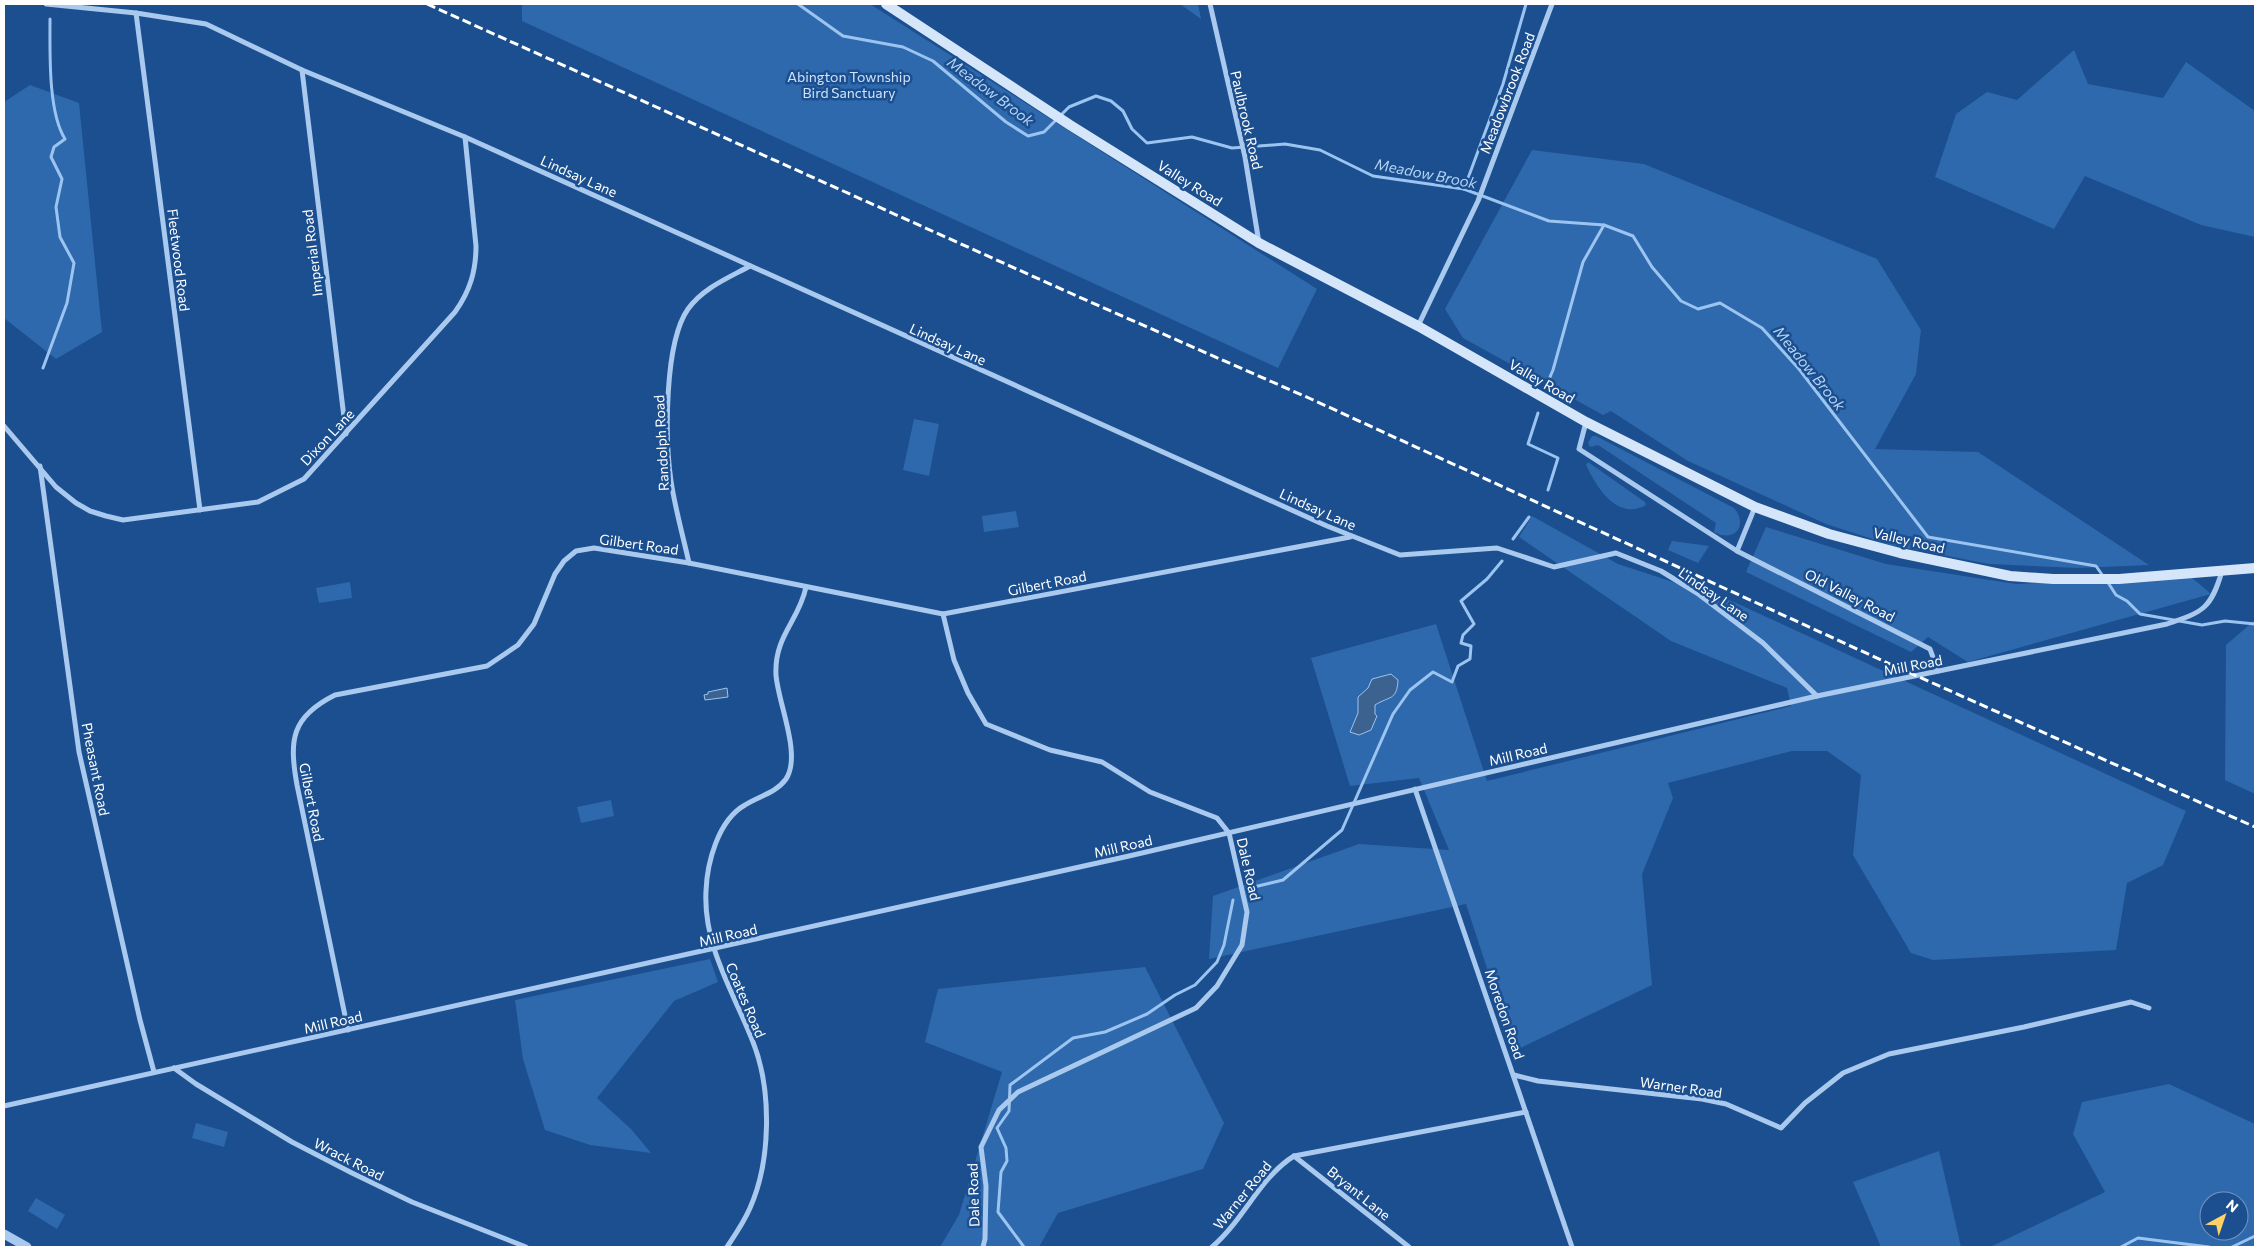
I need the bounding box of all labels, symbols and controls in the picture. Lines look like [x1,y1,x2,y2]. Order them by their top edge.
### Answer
street label: Meadowbrook Road [1476,30,1538,156]
water label: Meadow Brook [944,53,1038,130]
park label: Abington Township Bird Sanctuary [787,68,911,101]
street label: Paulbrook Road [1227,69,1267,171]
street label: Lindsay Lane [538,152,620,200]
water label: Meadow Brook [1373,154,1479,192]
street label: Valley Road [1154,156,1226,210]
street label: Fleetwood Road [164,208,194,312]
street label: Imperial Road [298,209,326,297]
street label: Lindsay Lane [907,320,989,368]
water label: Meadow Brook [1770,322,1850,415]
street label: Valley Road [1506,355,1578,407]
street label: Randolph Road [650,394,672,492]
street label: Dixon Lane [297,405,357,469]
street label: Lindsay Lane [1277,485,1359,533]
street label: Valley Road [1871,523,1947,557]
street label: Gilbert Road [598,530,680,558]
street label: Lindsay Lane [1676,564,1752,624]
street label: Old Valley Road [1802,565,1898,625]
street label: Gilbert Road [1006,567,1088,599]
street label: Mill Road [1882,651,1944,679]
street label: Pheasant Road [79,721,113,817]
street label: Mill Road [1487,739,1549,769]
street label: Gilbert Road [296,761,328,843]
street label: Mill Road [1092,831,1154,861]
street label: Dale Road [1234,836,1264,902]
street label: Mill Road [697,920,759,950]
street label: Coates Road [723,960,769,1040]
street label: Moredon Road [1482,967,1528,1061]
street label: Mill Road [302,1007,364,1037]
street label: Warner Road [1639,1073,1723,1101]
street label: Wrack Road [311,1134,387,1184]
street label: Warner Road [1209,1157,1275,1233]
street label: Bryant Lane [1324,1162,1394,1224]
street label: Dale Road [963,1163,983,1227]
north arrow [2199,1191,2249,1241]
text: N [2223,1196,2242,1216]

